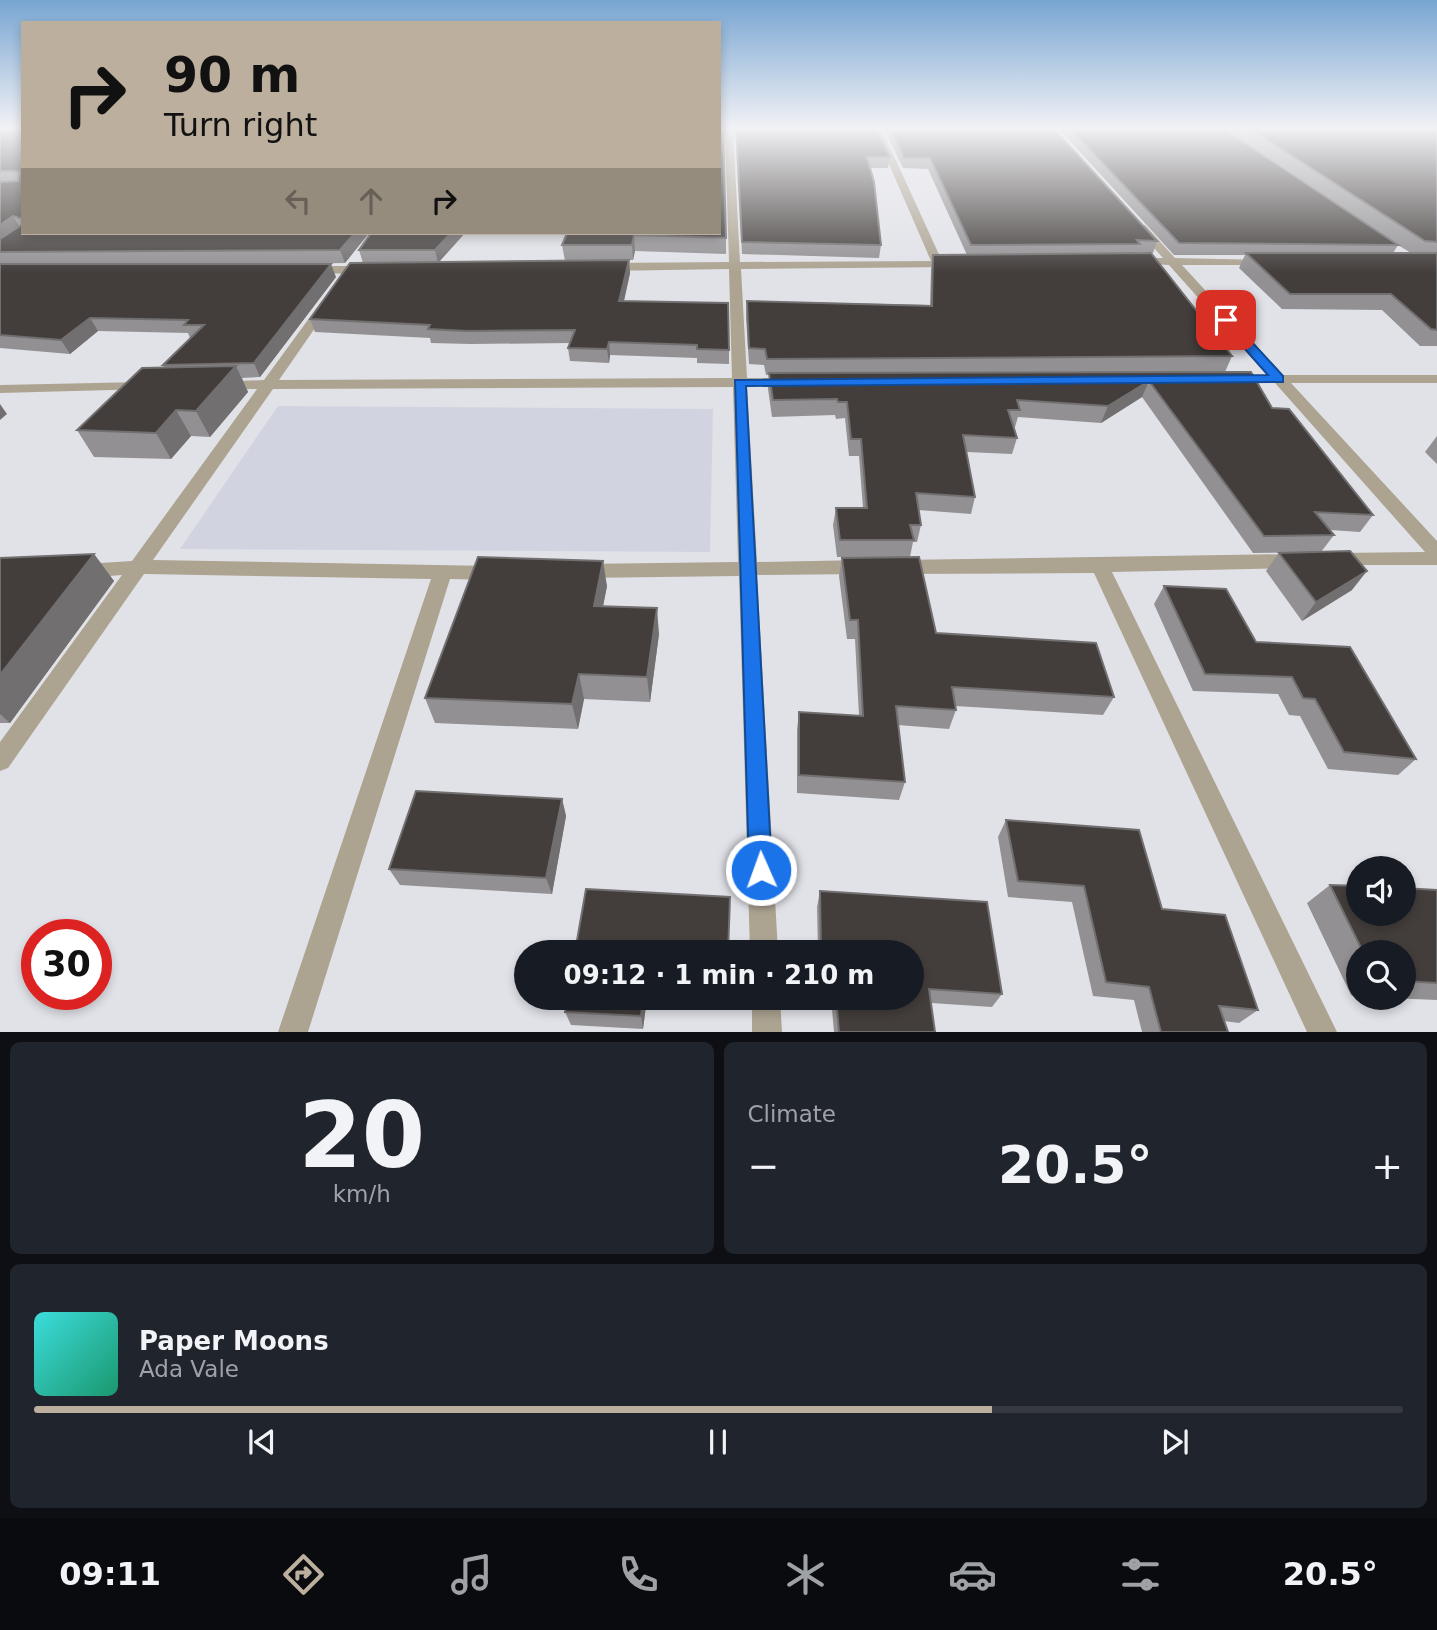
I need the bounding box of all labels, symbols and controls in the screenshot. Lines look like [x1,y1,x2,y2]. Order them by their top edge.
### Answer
text: 90 m [164,47,300,104]
icon: right [49,49,140,140]
text: Turn right [164,106,317,144]
icon: left [279,182,317,220]
icon: ahead [352,182,390,220]
icon: right [425,182,463,220]
pin [1196,290,1256,350]
icon: arrive [1207,301,1245,339]
position arrow [724,833,798,907]
map controls [1346,856,1416,1010]
button: sound [1346,856,1416,926]
speed limit sign: 30 [21,919,112,1010]
button: search [1346,940,1416,1010]
text: 09:12 · 1 min · 210 m [564,960,874,990]
text: 20 [298,1083,425,1188]
text: Climate [748,1101,836,1127]
text: 20.5° [998,1135,1152,1195]
text: − [748,1144,779,1188]
text: + [1371,1144,1403,1188]
text: km/h [333,1181,391,1207]
text: Paper Moons [139,1326,329,1356]
text: Ada Vale [139,1356,239,1382]
icon: previous [243,1423,281,1461]
icon: pause [699,1423,737,1461]
icon: next [1156,1423,1194,1461]
icon: directions [279,1550,328,1599]
icon: music [447,1550,496,1599]
icon: phone [614,1550,663,1599]
icon: climate [781,1550,830,1599]
icon: car [948,1550,997,1599]
icon: filters [1116,1550,1165,1599]
text: 09:11 [59,1555,161,1593]
text: 20.5° [1283,1555,1378,1593]

